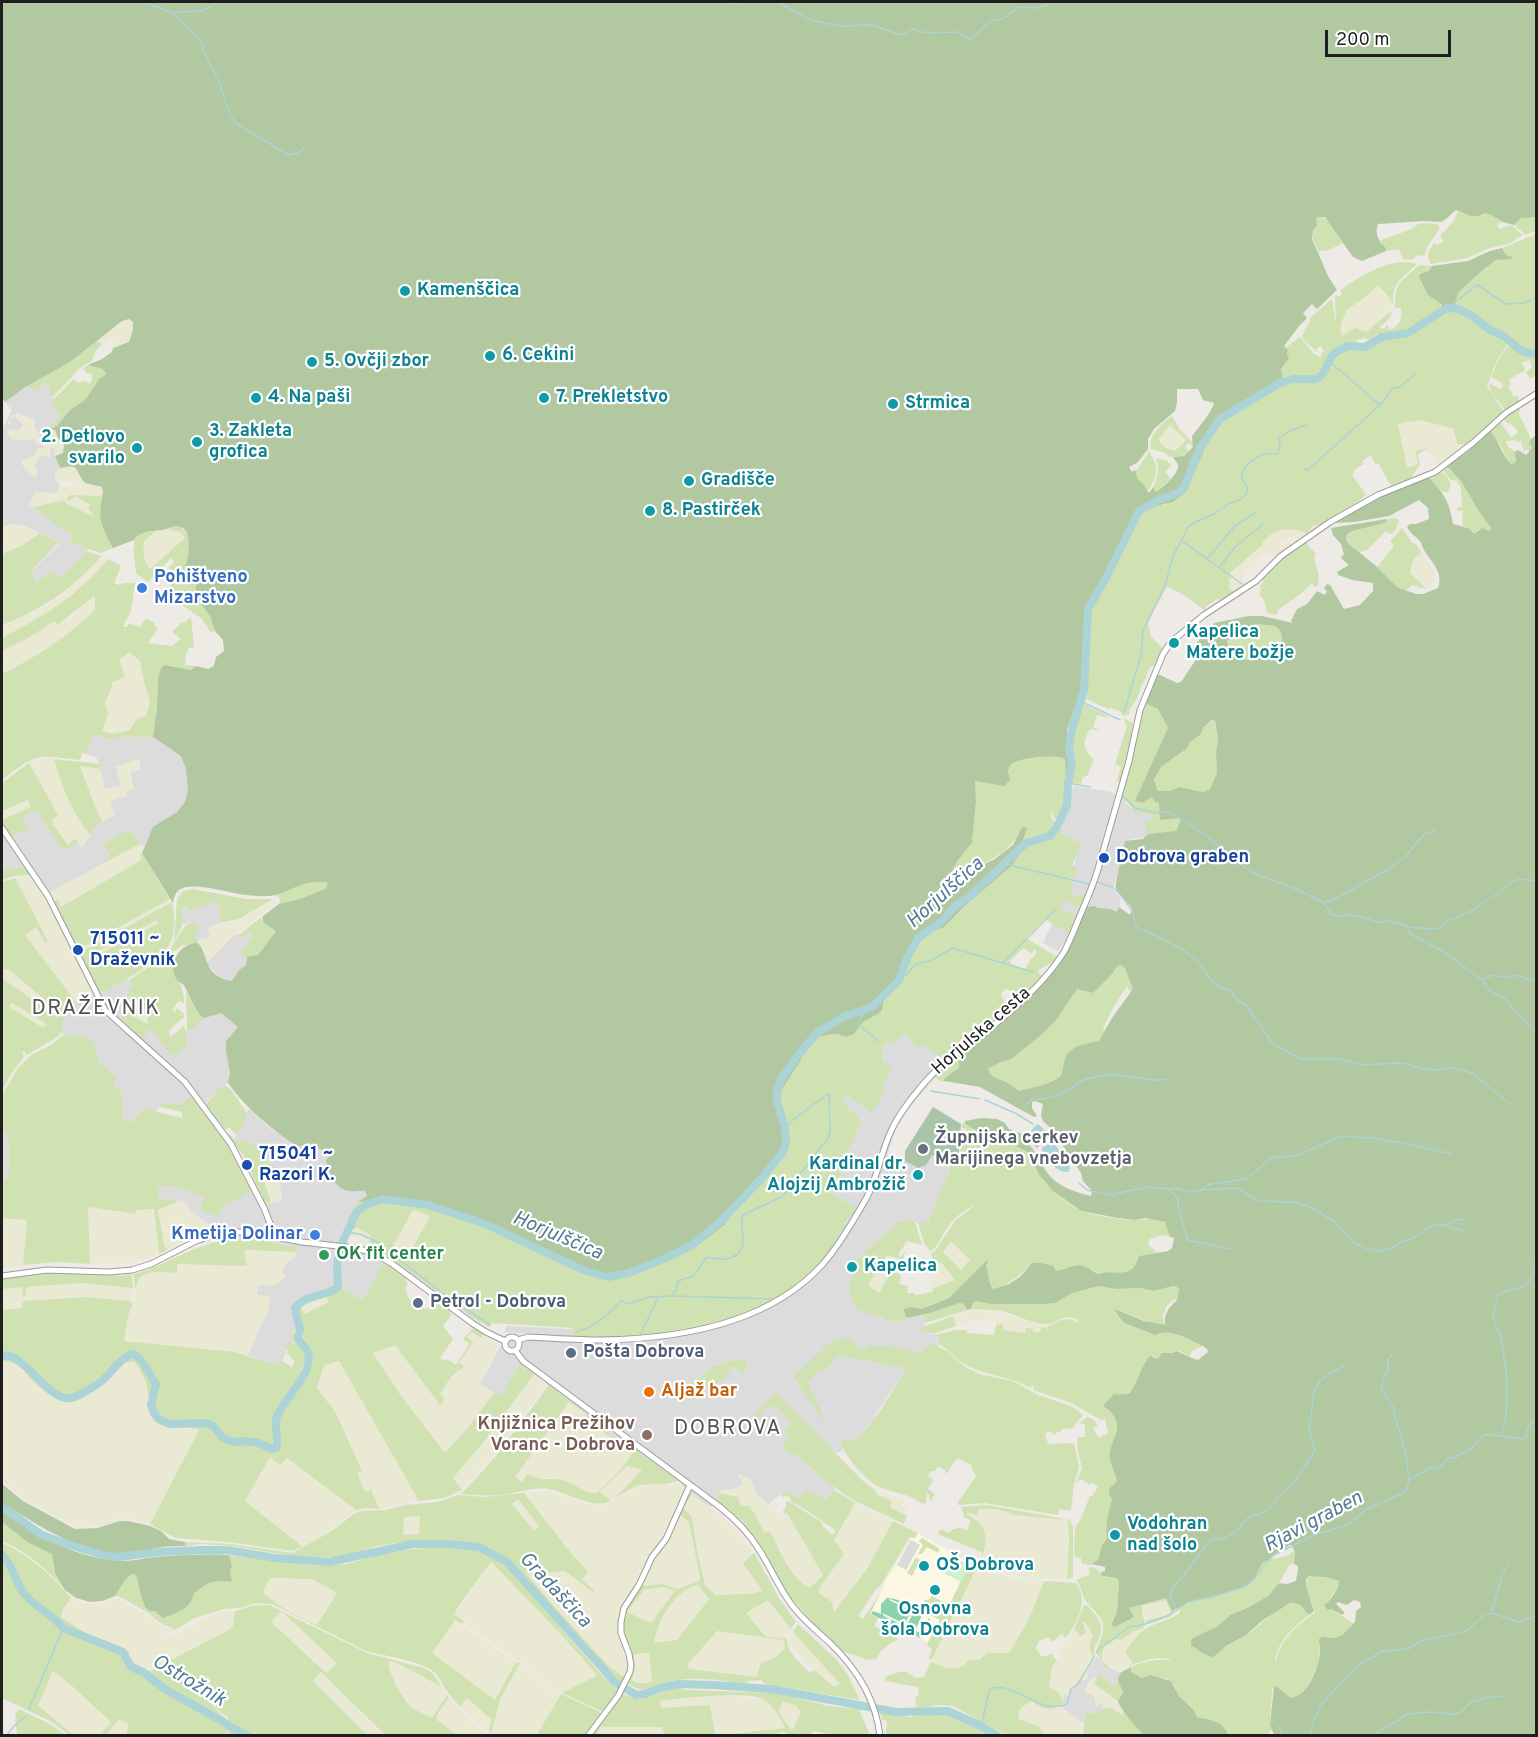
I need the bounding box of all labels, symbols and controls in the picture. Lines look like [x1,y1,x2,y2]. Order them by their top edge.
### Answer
scale bar [1328,18,1454,56]
text: 200 m [1336,29,1389,52]
place label: Kamenščica [417,280,519,302]
marker: Kamenščica [398,284,412,298]
place label: 6. Cekini [502,345,574,367]
marker: 6. Cekini [483,349,497,363]
place label: 5. Ovčji zbor [324,351,429,373]
marker: 5. Ovčji zbor [305,355,319,369]
place label: 4. Na paši [268,387,350,409]
place label: 7. Prekletstvo [556,387,668,409]
marker: 4. Na paši [249,391,263,405]
marker: 7. Prekletstvo [537,391,551,405]
place label: Strmica [905,393,970,415]
marker: Strmica [886,397,900,411]
place label: 3. Zakleta grofica [209,421,292,464]
place label: 2. Detlovo svarilo [41,427,125,470]
marker: 3. Zakleta grofica [190,435,204,449]
marker: 2. Detlovo svarilo [130,441,144,455]
place label: Gradišče [701,470,775,492]
marker: Gradišče [682,474,696,488]
place label: 8. Pastirček [662,500,761,522]
marker: 8. Pastirček [643,504,657,518]
place label: Pohištveno Mizarstvo [154,567,248,610]
marker: Pohištveno Mizarstvo [135,581,149,595]
place label: Kapelica Matere božje [1186,622,1294,664]
marker: Kapelica Matere božje [1167,636,1181,650]
place label: Dobrova graben [1116,847,1249,869]
marker: Dobrova graben [1097,851,1111,865]
water label: Horjulščica [903,853,989,935]
place label: 715011 ~ Draževnik [90,929,176,972]
marker: 715011 ~ Draževnik [71,943,85,957]
street label: Horjulska cesta [928,983,1036,1081]
district label: DRAŽEVNIK [31,997,161,1023]
place label: Župnijska cerkev Marijinega vnebovzetja [935,1128,1132,1170]
marker: Župnijska cerkev Marijinega vnebovzetja [916,1142,930,1156]
place label: 715041 ~ Razori K. [259,1144,335,1186]
place label: Kardinal dr. Alojzij Ambrožič [767,1154,906,1196]
marker: 715041 ~ Razori K. [240,1158,254,1172]
marker: Kardinal dr. Alojzij Ambrožič [911,1168,925,1182]
water label: Horjulščica [508,1207,606,1267]
place label: Kmetija Dolinar [171,1224,303,1246]
marker: Kmetija Dolinar [308,1228,322,1242]
place label: OK fit center [336,1244,444,1266]
marker: OK fit center [317,1248,331,1262]
place label: Kapelica [864,1256,937,1278]
marker: Kapelica [845,1260,859,1274]
place label: Petrol - Dobrova [430,1292,566,1314]
marker: Petrol - Dobrova [411,1296,425,1310]
place label: Pošta Dobrova [583,1342,704,1364]
marker: Pošta Dobrova [564,1346,578,1360]
place label: Aljaž bar [661,1381,737,1403]
marker: Aljaž bar [642,1385,656,1399]
place label: Knjižnica Prežihov Voranc - Dobrova [478,1414,635,1456]
district label: DOBROVA [674,1417,782,1443]
marker: Knjižnica Prežihov Voranc - Dobrova [640,1428,654,1442]
water label: Rjavi graben [1261,1487,1367,1559]
place label: Vodohran nad šolo [1127,1514,1207,1556]
marker: Vodohran nad šolo [1108,1528,1122,1542]
water label: Gradaščica [513,1548,595,1634]
place label: OŠ Dobrova [936,1555,1034,1577]
marker: OŠ Dobrova [917,1559,931,1573]
marker: Osnovna šola Dobrova [928,1583,942,1597]
place label: Osnovna šola Dobrova [881,1599,989,1642]
water label: Ostrožnik [147,1651,229,1713]

